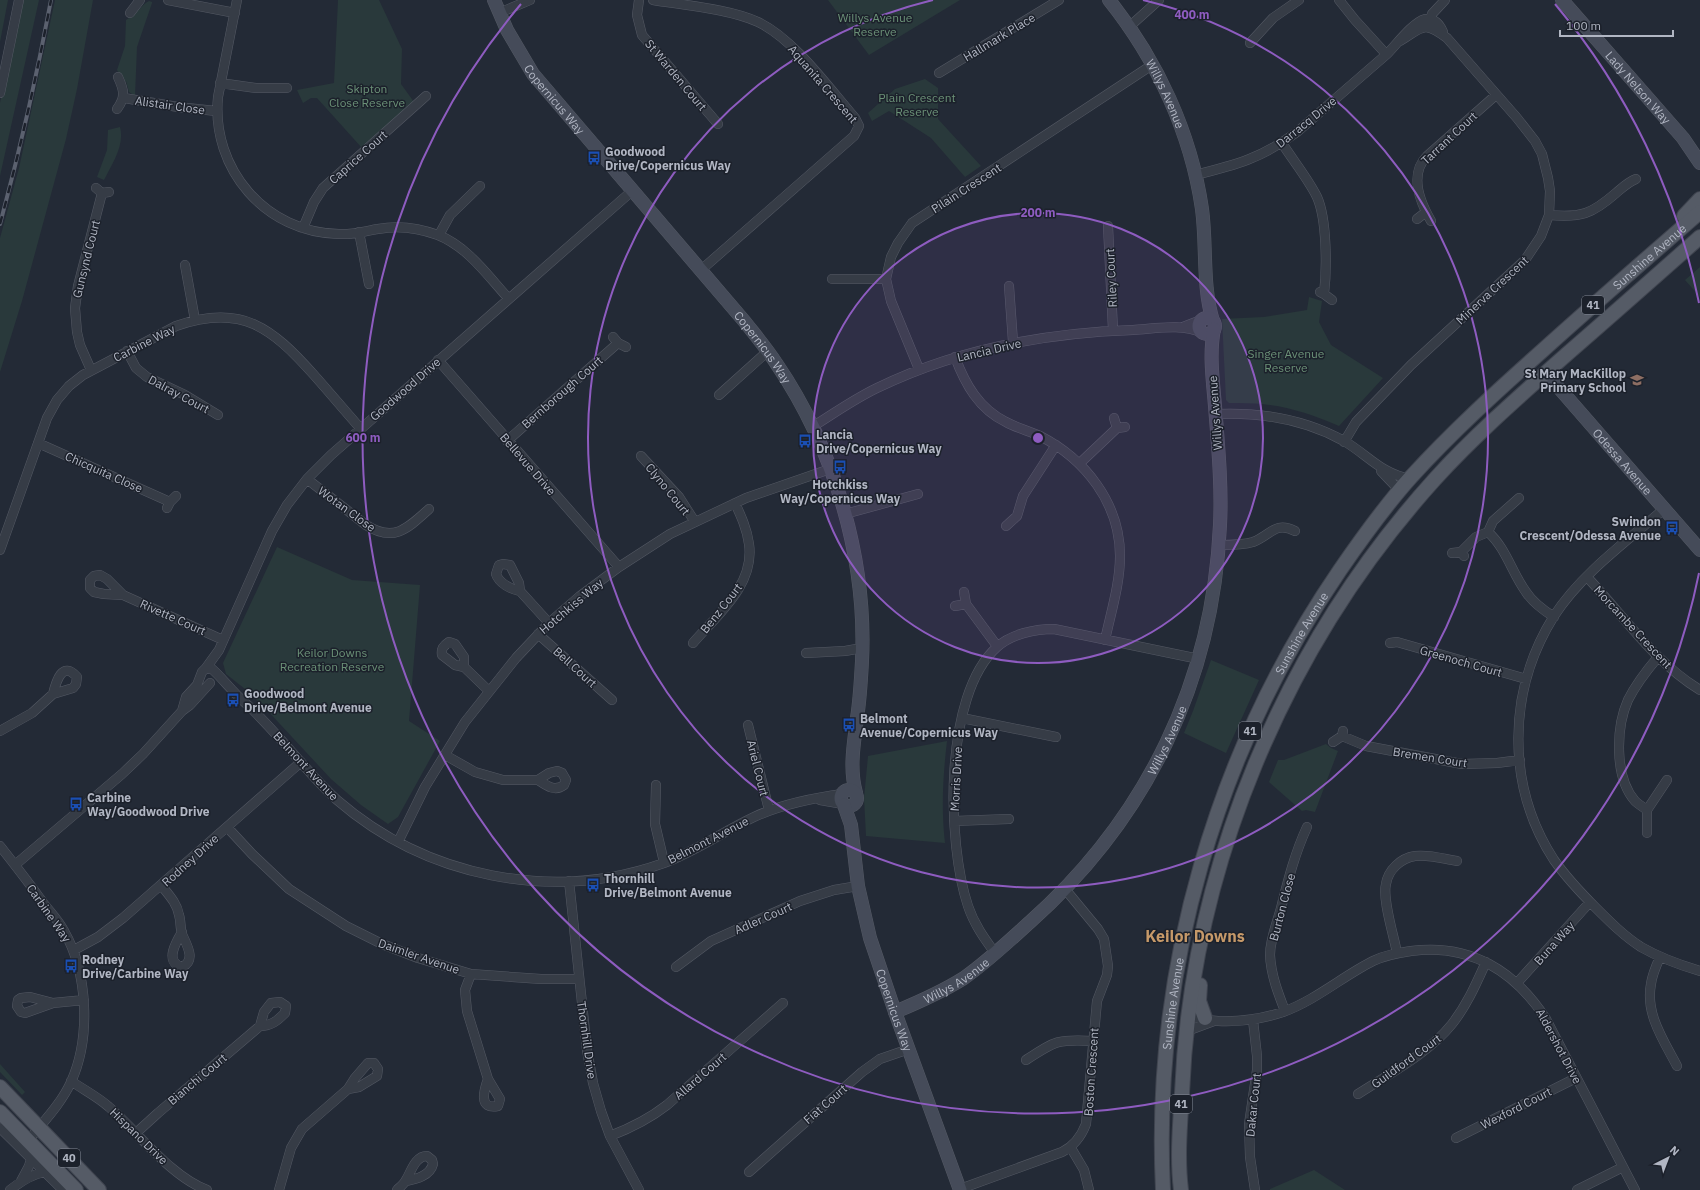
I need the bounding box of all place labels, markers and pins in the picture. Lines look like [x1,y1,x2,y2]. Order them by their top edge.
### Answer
place label: Goodwood Drive/Copernicus Way [605,144,731,173]
bus stop icon: Goodwood Drive/Copernicus Way [586,150,602,166]
place label: St Mary MacKillop Primary School [1524,366,1626,395]
school or university icon: St Mary MacKillop Primary School [1629,372,1645,388]
place label: Lancia Drive/Copernicus Way [816,427,942,456]
centre of rings [1031,431,1045,445]
bus stop icon: Lancia Drive/Copernicus Way [797,433,813,449]
bus stop icon: Hotchkiss Way/Copernicus Way [832,459,848,475]
place label: Hotchkiss Way/Copernicus Way [780,477,901,506]
place label: Swindon Crescent/Odessa Avenue [1519,514,1661,543]
bus stop icon: Swindon Crescent/Odessa Avenue [1664,520,1680,536]
place label: Goodwood Drive/Belmont Avenue [244,686,372,715]
bus stop icon: Goodwood Drive/Belmont Avenue [225,692,241,708]
place label: Belmont Avenue/Copernicus Way [860,711,999,740]
bus stop icon: Belmont Avenue/Copernicus Way [841,717,857,733]
place label: Carbine Way/Goodwood Drive [87,790,210,819]
bus stop icon: Carbine Way/Goodwood Drive [68,796,84,812]
place label: Thornhill Drive/Belmont Avenue [604,871,732,900]
bus stop icon: Thornhill Drive/Belmont Avenue [585,877,601,893]
place label: Rodney Drive/Carbine Way [82,952,189,981]
bus stop icon: Rodney Drive/Carbine Way [63,958,79,974]

